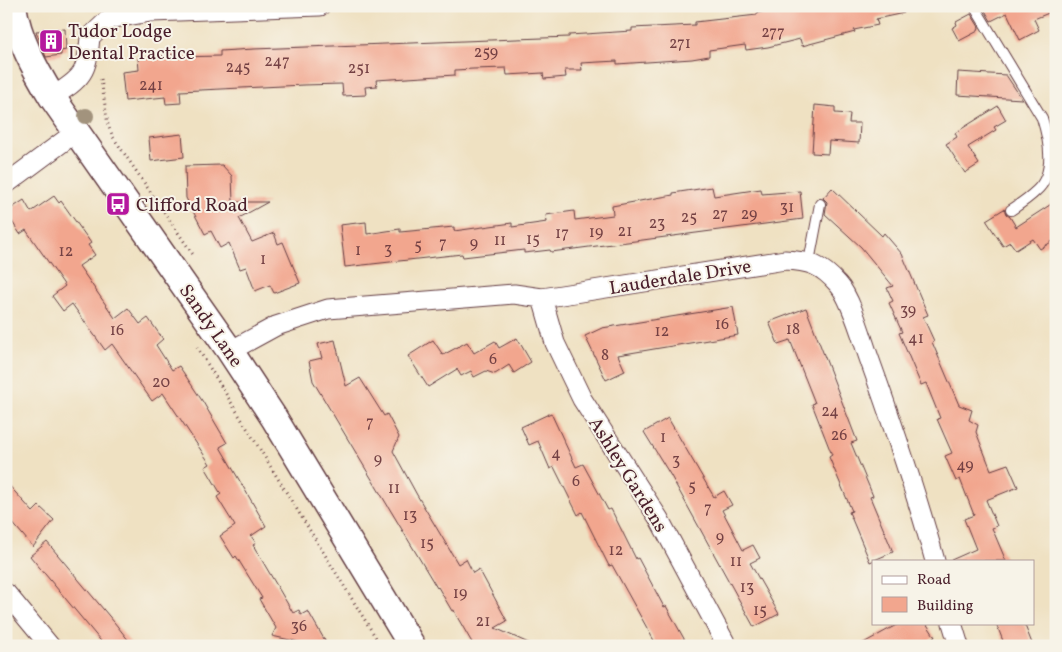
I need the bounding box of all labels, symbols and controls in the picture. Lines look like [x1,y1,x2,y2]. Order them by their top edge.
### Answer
place label: Tudor Lodge Dental Practice [68,19,195,67]
house number: 277 [761,22,785,44]
building icon: Tudor Lodge Dental Practice [38,28,64,54]
house number: 271 [669,33,691,55]
house number: 259 [474,42,498,64]
house number: 247 [264,51,290,73]
house number: 245 [226,57,250,79]
house number: 251 [348,58,370,80]
house number: 241 [139,75,163,97]
bus stop icon: Clifford Road [105,191,131,217]
place label: Clifford Road [136,193,248,219]
house number: 31 [780,197,794,219]
house number: 27 [712,204,728,226]
house number: 29 [741,204,757,226]
house number: 25 [681,207,697,229]
house number: 23 [649,213,665,235]
house number: 21 [618,221,632,243]
house number: 19 [589,222,603,244]
house number: 17 [555,223,569,245]
house number: 15 [526,229,540,251]
house number: 11 [494,230,506,252]
house number: 7 [439,233,447,255]
house number: 9 [470,233,478,255]
house number: 5 [414,235,422,257]
house number: 3 [384,239,392,261]
house number: 1 [355,240,361,262]
house number: 12 [59,241,73,263]
house number: 1 [260,249,266,271]
street label: Lauderdale Drive [607,254,753,302]
street label: Sandy Lane [172,279,249,373]
house number: 39 [900,300,916,322]
house number: 16 [715,314,729,336]
house number: 18 [786,319,800,341]
house number: 16 [110,320,124,342]
house number: 12 [655,321,669,343]
house number: 41 [908,328,924,350]
house number: 8 [601,345,609,367]
house number: 6 [489,349,497,371]
house number: 20 [152,372,170,394]
house number: 24 [821,401,839,423]
house number: 7 [366,412,374,434]
street label: Ashley Gardens [581,412,673,538]
house number: 26 [831,425,847,447]
house number: 1 [660,427,666,449]
house number: 4 [551,443,561,465]
house number: 9 [374,449,382,471]
house number: 3 [672,450,680,472]
house number: 49 [956,455,974,477]
house number: 6 [572,471,580,493]
house number: 5 [688,476,696,498]
house number: 11 [388,478,400,500]
house number: 7 [704,498,712,520]
house number: 13 [403,505,417,527]
house number: 9 [716,527,724,549]
house number: 15 [420,533,434,555]
house number: 12 [609,540,623,562]
house number: 11 [730,551,742,573]
legend [872,560,1034,624]
text: Road [917,570,951,591]
house number: 13 [740,577,754,599]
house number: 19 [453,583,467,605]
text: Building [917,596,974,617]
house number: 15 [753,600,767,622]
house number: 21 [476,611,490,633]
house number: 36 [291,616,307,638]

